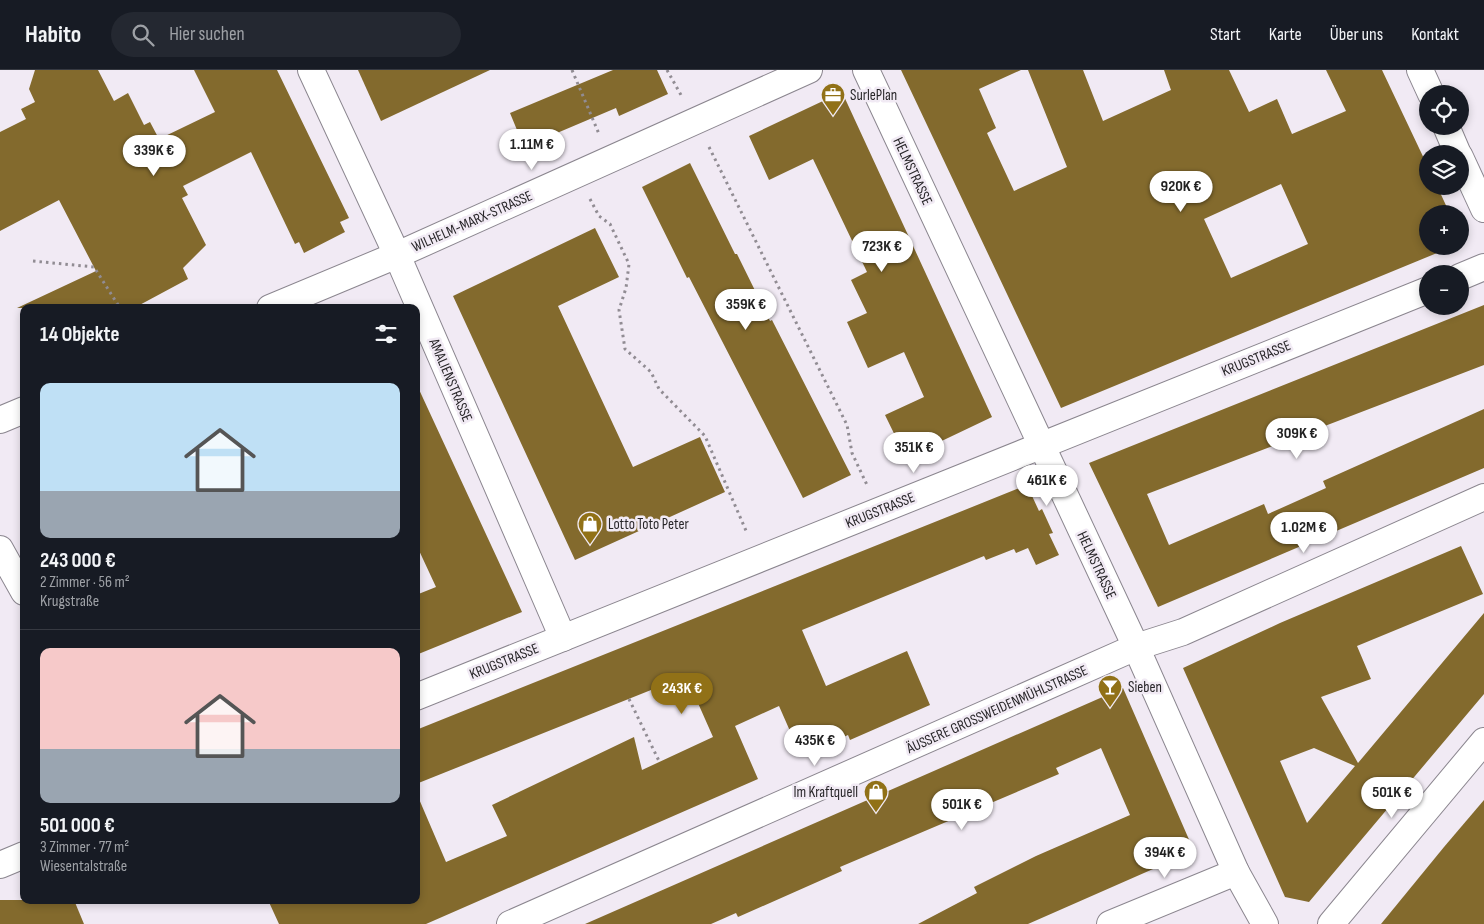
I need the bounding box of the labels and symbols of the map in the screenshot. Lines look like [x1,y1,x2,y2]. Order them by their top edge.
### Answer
office icon: SurlePlan [820,82,846,116]
place label: SurlePlan [850,86,897,105]
pin: 1.11M € [486,128,578,171]
pin: 339K € [113,134,195,177]
street label: HELMSTRASSE [889,134,937,208]
pin: 920K € [1140,170,1222,213]
street label: WILHELM-MARX-STRASSE [409,186,535,257]
pin: 723K € [841,230,923,273]
pin: 359K € [705,288,787,331]
street label: AMALIENSTRASSE [424,335,477,425]
street label: KRUGSTRASSE [1219,336,1294,381]
pin: 309K € [1256,418,1338,460]
pin: 351K € [873,432,955,474]
pin: 461K € [1006,464,1088,507]
street label: KRUGSTRASSE [843,488,918,533]
shop icon: Lotto Toto Peter [577,511,603,545]
pin: 1.02M € [1258,512,1350,554]
place label: Lotto Toto Peter [608,515,689,534]
street label: HELMSTRASSE [1073,528,1121,602]
street label: KRUGSTRASSE [467,639,542,684]
street label: ÄUSSERE GROSSWEIDENMÜHLSTRASSE [903,661,1091,758]
pin: 243K € [641,672,723,715]
bar icon: Sieben [1097,674,1123,708]
place label: Sieben [1128,678,1162,697]
pin: 435K € [774,724,856,767]
pin: 501K € [1351,776,1433,819]
shop icon: Im Kraftquell [863,779,889,813]
place label: Im Kraftquell [794,783,858,802]
pin: 501K € [921,788,1003,831]
pin: 394K € [1124,836,1206,879]

